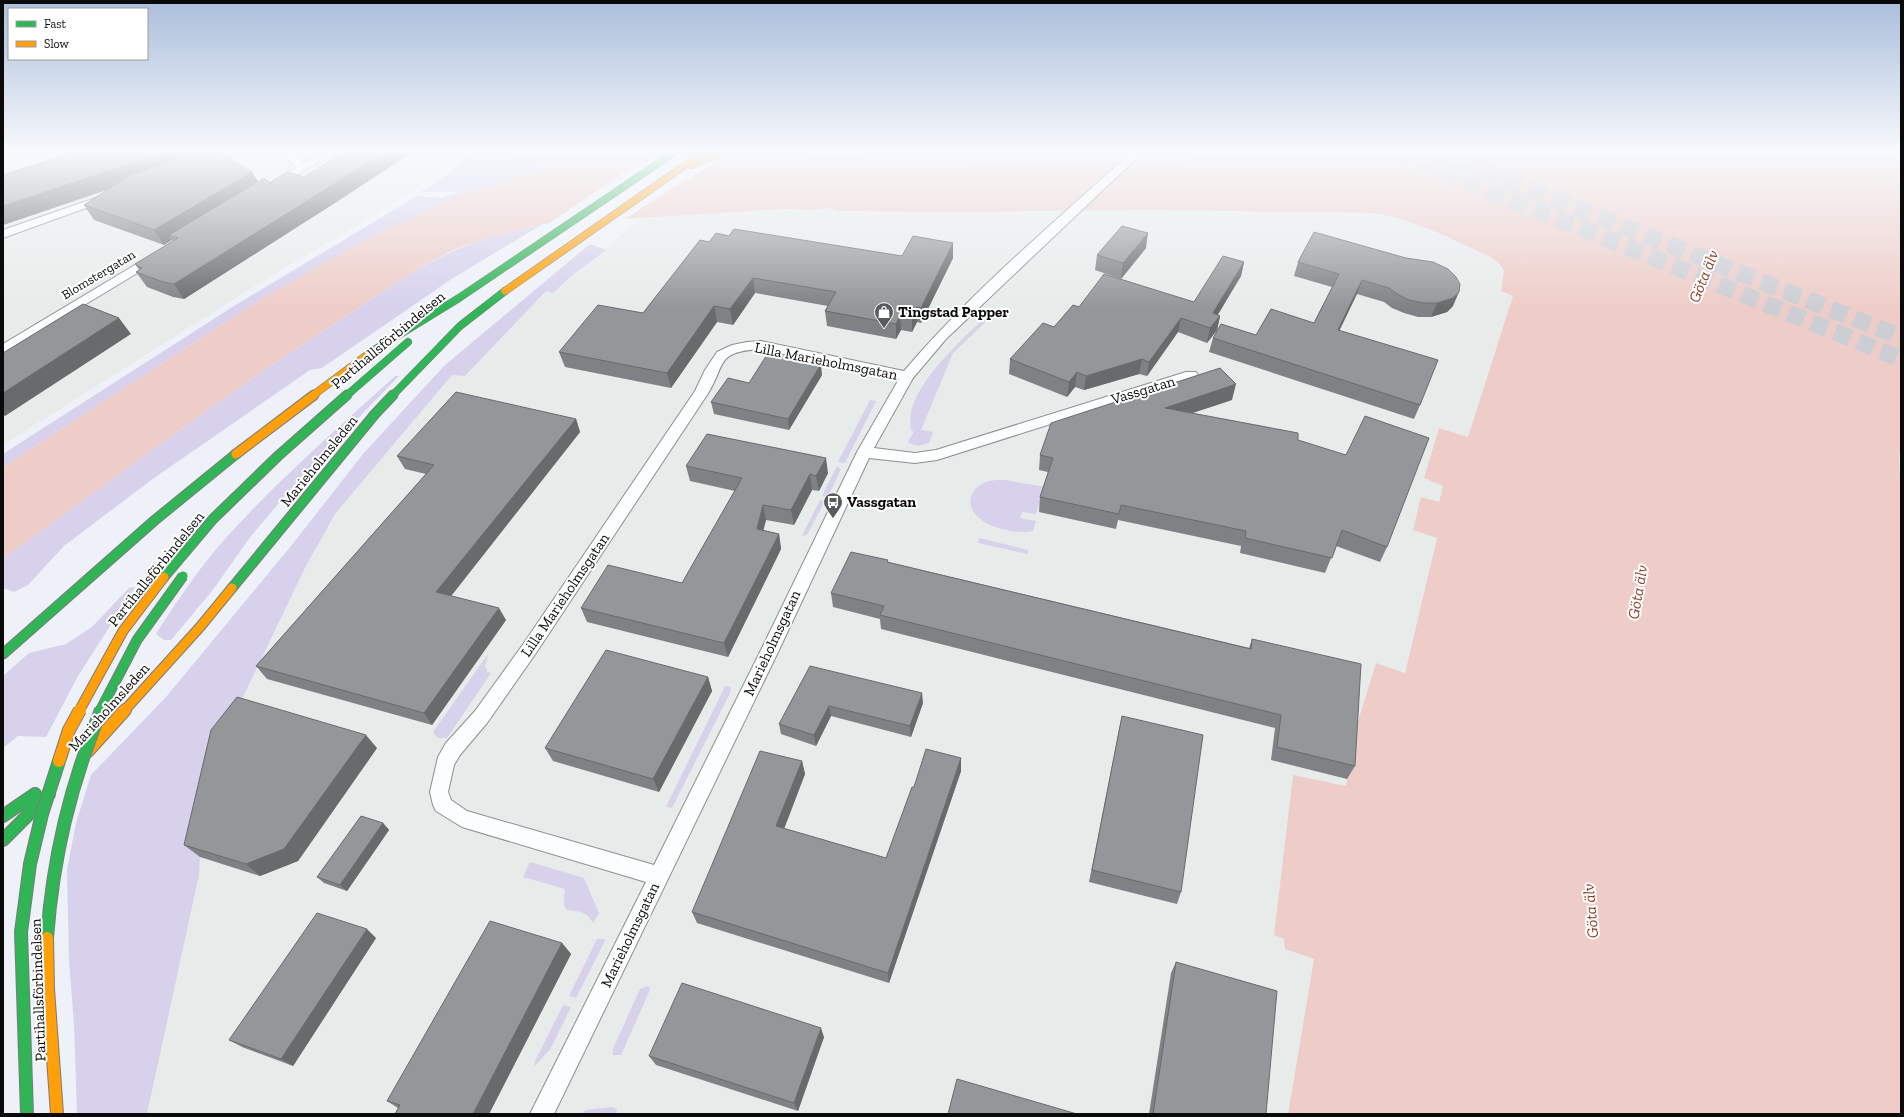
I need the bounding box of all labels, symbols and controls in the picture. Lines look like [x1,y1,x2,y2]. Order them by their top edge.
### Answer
legend [8,8,148,60]
text: Fast [44,17,67,31]
text: Slow [44,37,70,51]
street label: Blomstergatan [59,246,138,302]
water label: Göta älv [1684,247,1723,305]
street label: Partihallsförbindelsen [327,287,449,393]
shop icon: Tingstad Papper [873,301,895,329]
place label: Tingstad Papper [898,303,1009,321]
street label: Lilla Marieholmsgatan [753,338,899,384]
street label: Vassgatan [1108,372,1178,409]
street label: Marieholmsleden [277,411,362,510]
bus stop icon: Vassgatan [822,491,844,519]
place label: Vassgatan [847,493,916,511]
street label: Partihallsförbindelsen [104,507,208,630]
street label: Lilla Marieholmsgatan [517,529,613,660]
water label: Göta älv [1623,563,1652,621]
street label: Marieholmsgatan [740,587,804,699]
street label: Marieholmsleden [65,659,154,755]
street label: Marieholmsgatan [597,879,663,990]
water label: Göta älv [1579,882,1602,939]
street label: Partihallsförbindelsen [26,918,49,1062]

